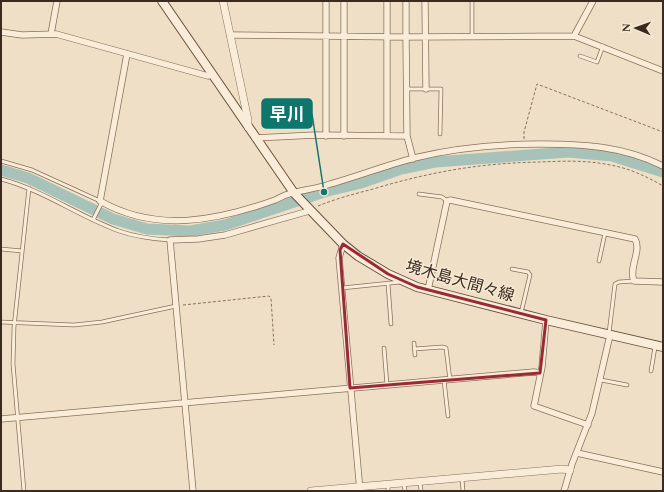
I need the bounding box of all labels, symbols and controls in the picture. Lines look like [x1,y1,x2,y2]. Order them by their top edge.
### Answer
north arrow [616,8,656,48]
text: N [618,23,635,32]
callout: 早川 [262,99,312,128]
text: 早川 [270,102,304,128]
street label: 境木島大間々線 [403,254,517,308]

